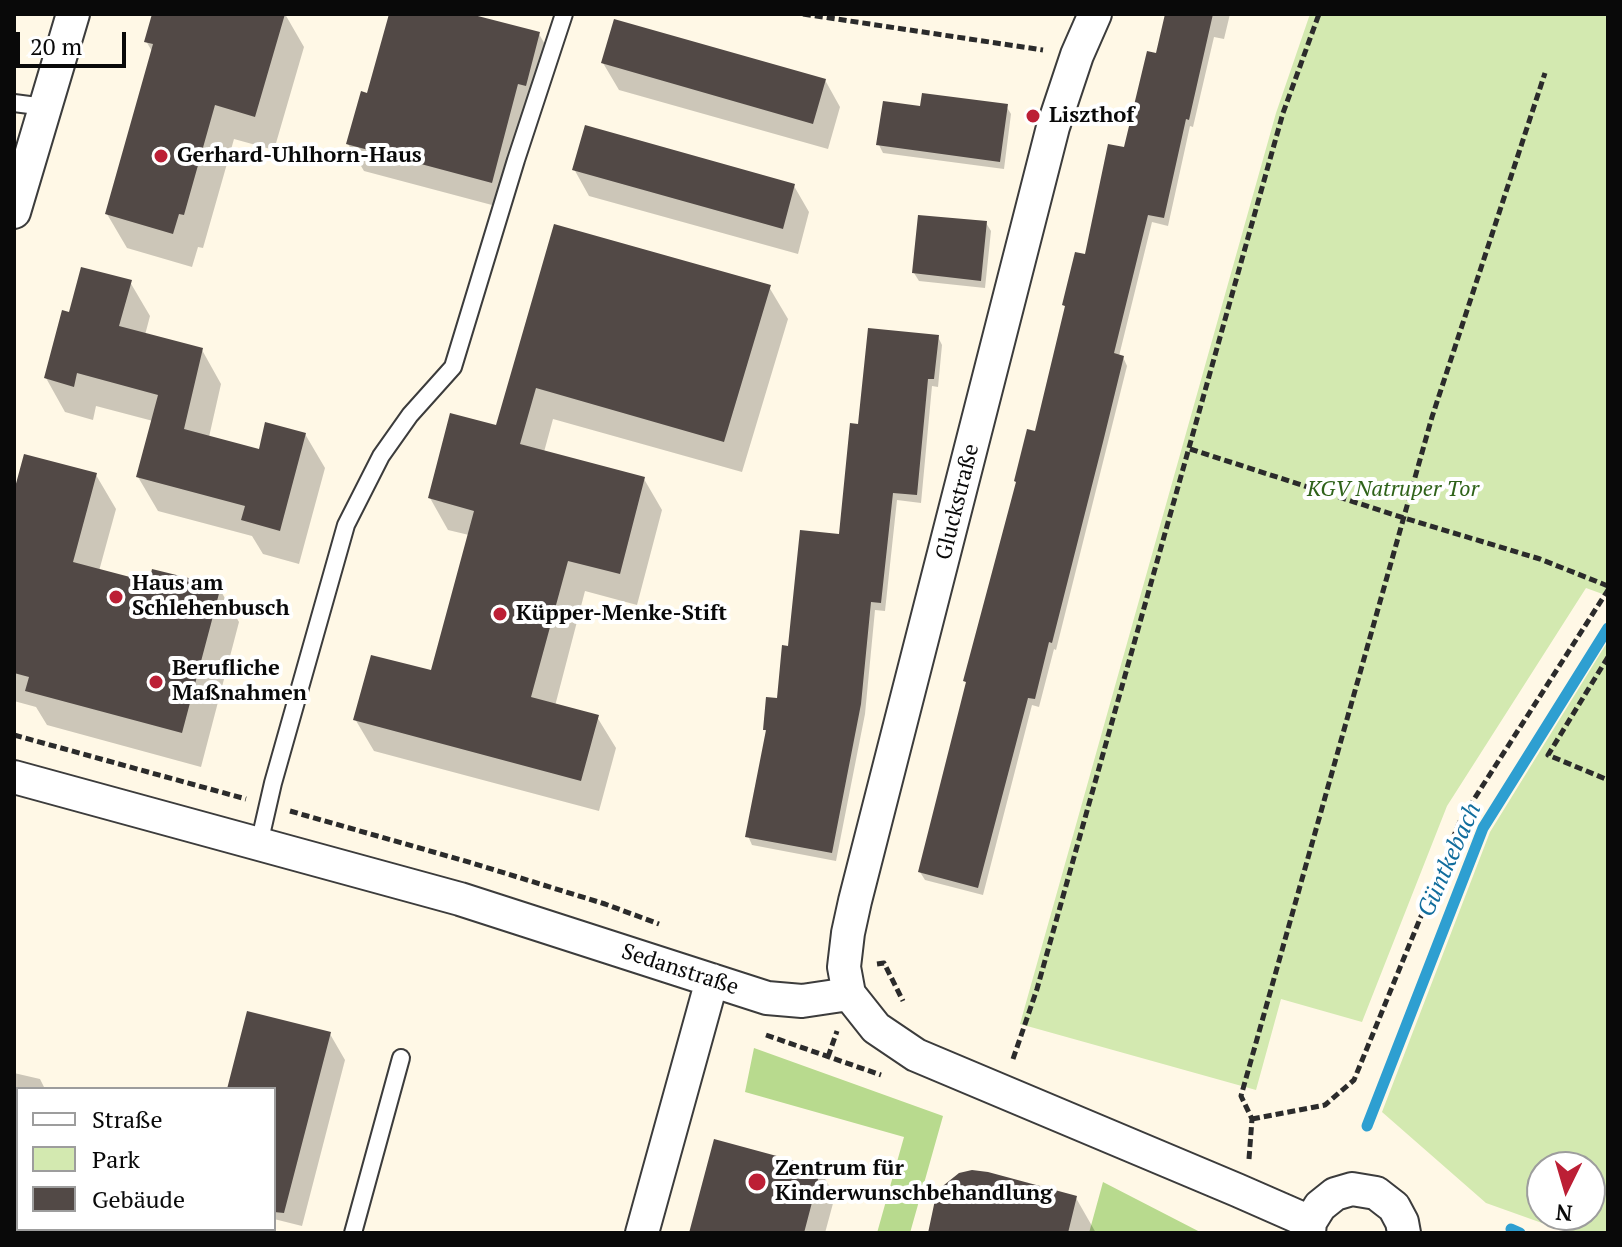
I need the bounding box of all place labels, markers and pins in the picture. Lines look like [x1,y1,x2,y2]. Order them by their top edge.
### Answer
place label: Liszthof [1049,103,1135,129]
marker: Liszthof [1024,107,1042,125]
place label: Gerhard-Uhlhorn-Haus [177,143,422,169]
marker: Gerhard-Uhlhorn-Haus [152,147,170,165]
place label: Haus am Schlehenbusch [132,571,289,622]
marker: Haus am Schlehenbusch [107,588,125,606]
place label: Küpper-Menke-Stift [516,601,727,627]
marker: Küpper-Menke-Stift [491,605,509,623]
place label: Berufliche Maßnahmen [172,656,307,708]
marker: Berufliche Maßnahmen [147,673,165,691]
place label: Zentrum für Kinderwunschbehandlung [775,1156,1052,1208]
marker: Zentrum für Kinderwunschbehandlung [746,1171,768,1193]

